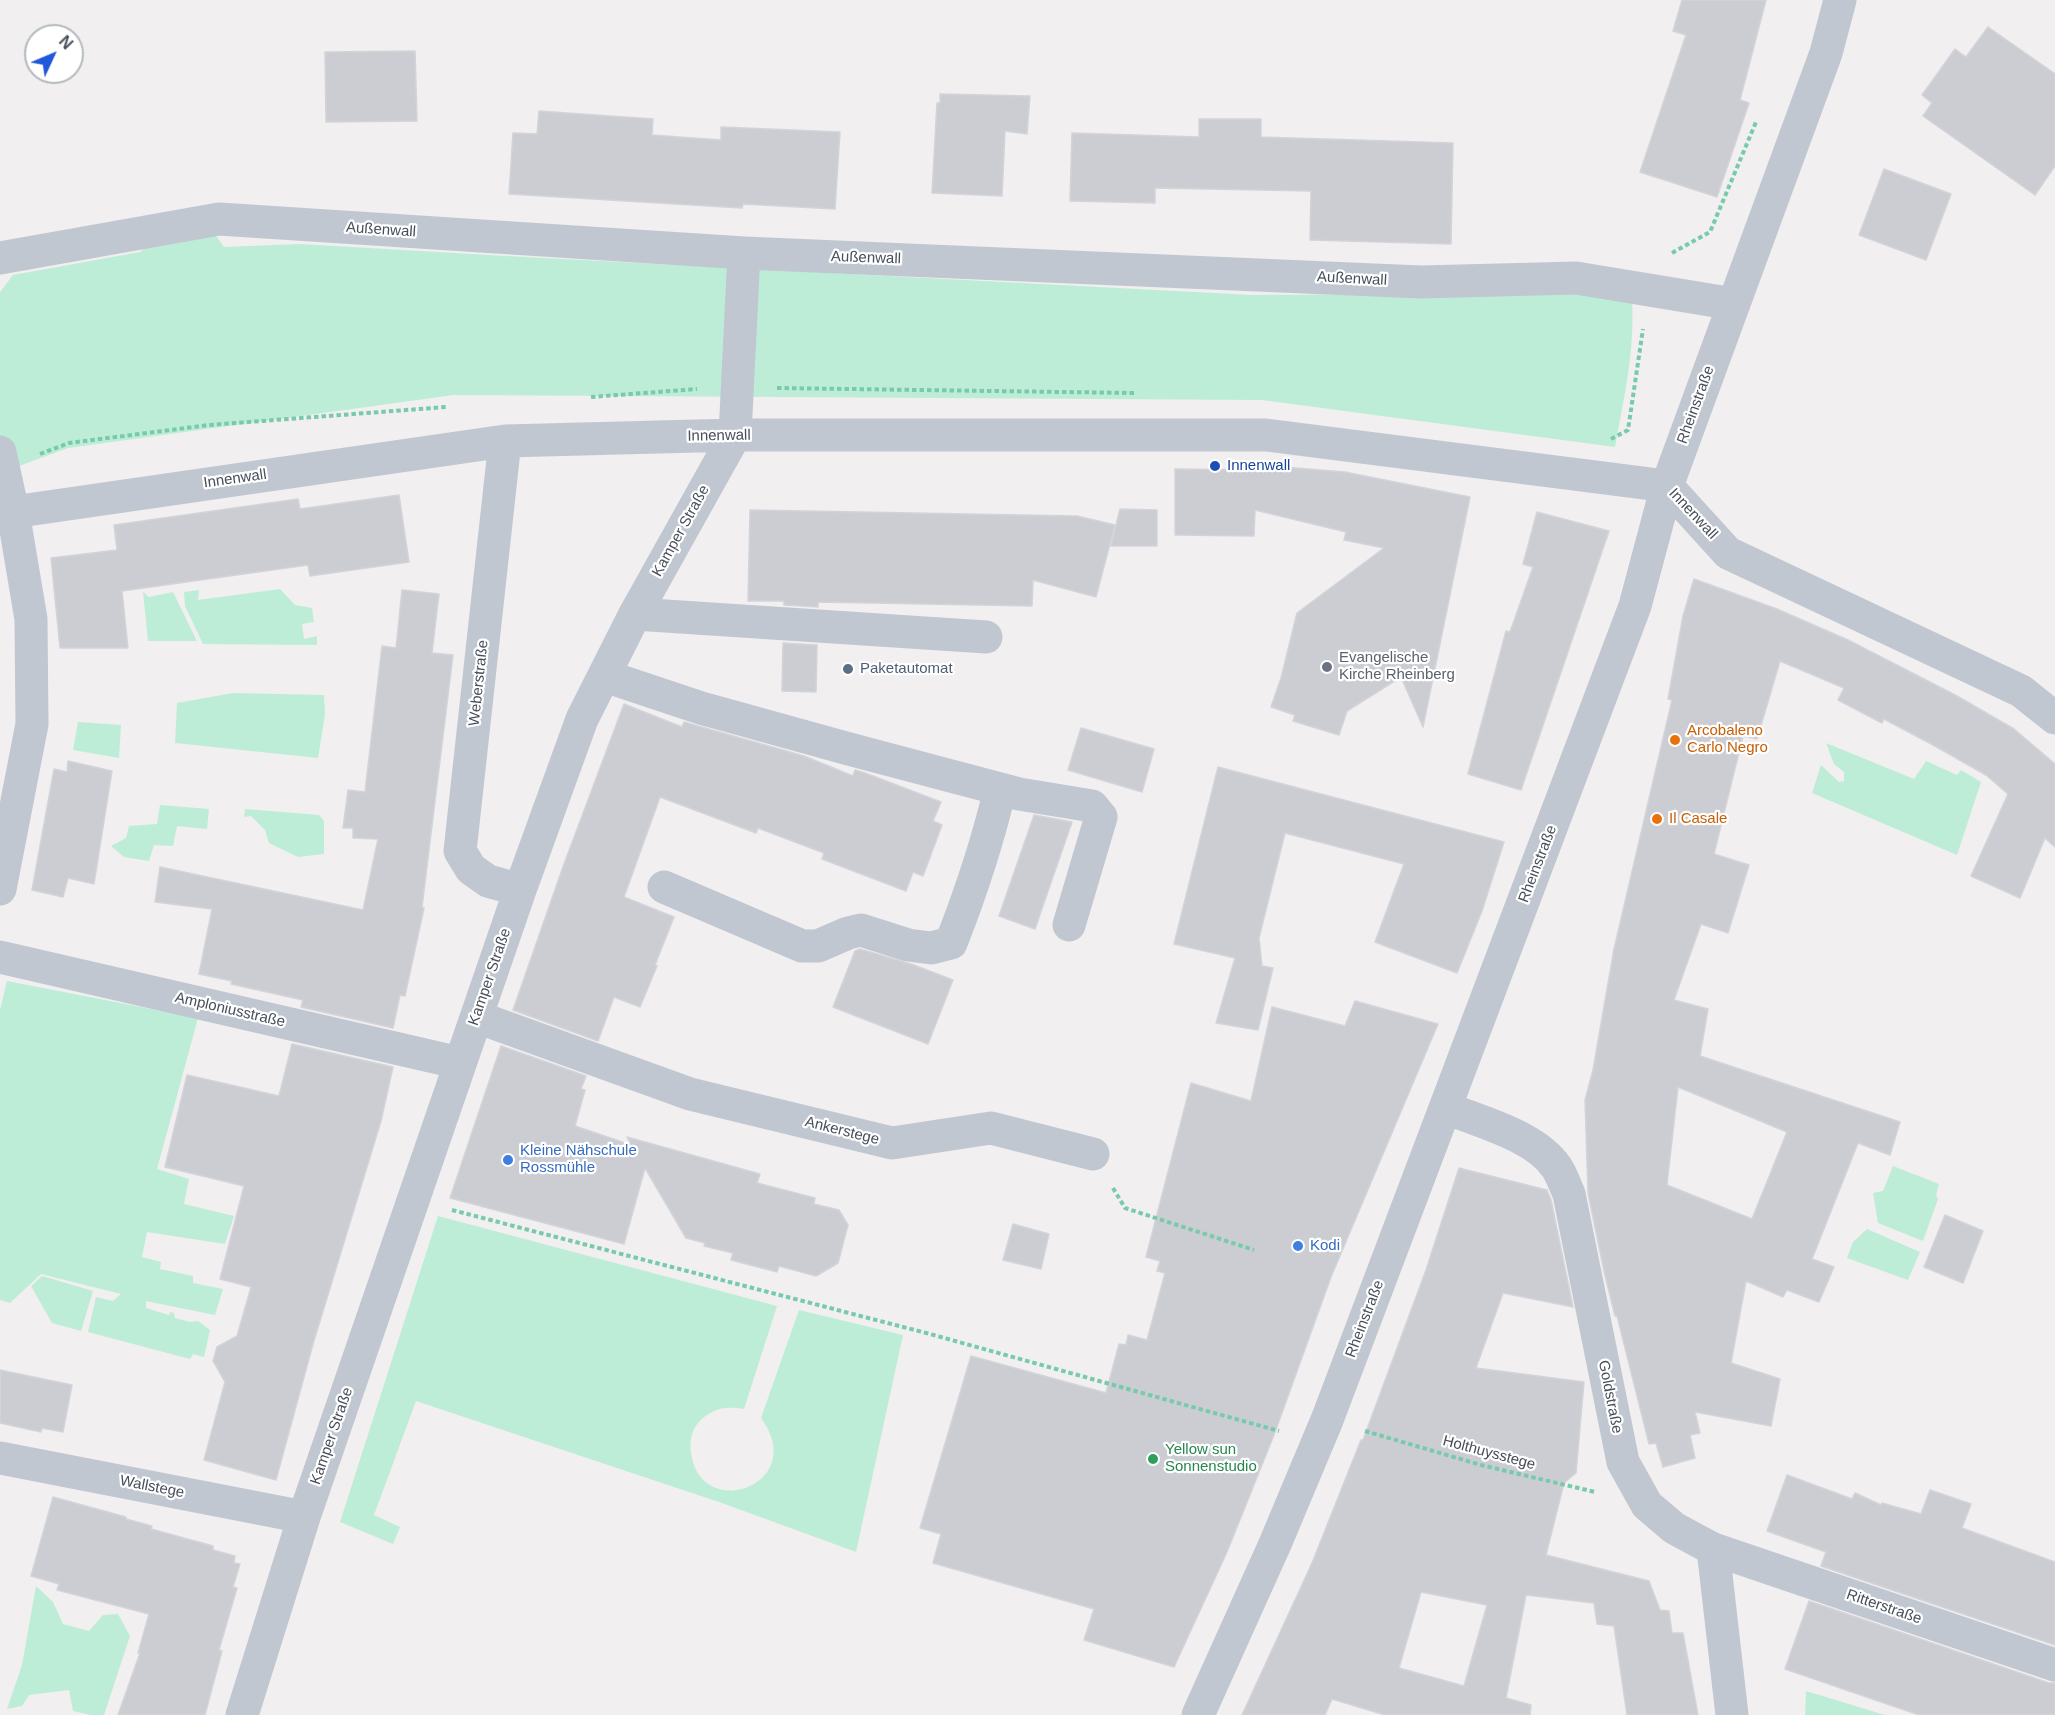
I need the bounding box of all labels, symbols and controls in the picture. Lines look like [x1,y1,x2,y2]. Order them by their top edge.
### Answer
north arrow [24,24,84,84]
text: N [56,32,76,53]
street label: Außenwall [345,219,417,241]
street label: Außenwall [831,248,901,268]
street label: Außenwall [1317,268,1387,290]
street label: Rheinstraße [1674,364,1718,446]
street label: Innenwall [687,426,751,446]
place label: Innenwall [1227,457,1290,475]
marker: Innenwall [1208,459,1222,473]
street label: Innenwall [202,466,268,492]
street label: Kamper Straße [648,482,714,580]
street label: Innenwall [1665,485,1721,543]
street label: Weberstraße [466,639,492,727]
place label: Evangelische Kirche Rheinberg [1339,649,1455,684]
place label: Paketautomat [860,660,953,678]
marker: Evangelische Kirche Rheinberg [1320,660,1334,674]
marker: Paketautomat [841,662,855,676]
place label: Arcobaleno Carlo Negro [1687,722,1768,757]
marker: Arcobaleno Carlo Negro [1668,733,1682,747]
place label: Il Casale [1669,810,1727,828]
marker: Il Casale [1650,812,1664,826]
street label: Rheinstraße [1515,823,1561,905]
street label: Kamper Straße [465,926,515,1028]
street label: Amploniusstraße [173,989,287,1031]
street label: Ankerstege [803,1113,881,1149]
place label: Kleine Nähschule Rossmühle [520,1142,637,1177]
marker: Kleine Nähschule Rossmühle [501,1153,515,1167]
place label: Kodi [1310,1237,1340,1255]
marker: Kodi [1291,1239,1305,1253]
street label: Rheinstraße [1342,1278,1388,1360]
street label: Goldstraße [1594,1359,1626,1435]
street label: Kamper Straße [307,1385,357,1487]
street label: Holthuysstege [1441,1432,1537,1474]
place label: Yellow sun Sonnenstudio [1165,1441,1257,1476]
marker: Yellow sun Sonnenstudio [1146,1452,1160,1466]
street label: Wallstege [118,1472,186,1502]
street label: Ritterstraße [1844,1586,1924,1628]

